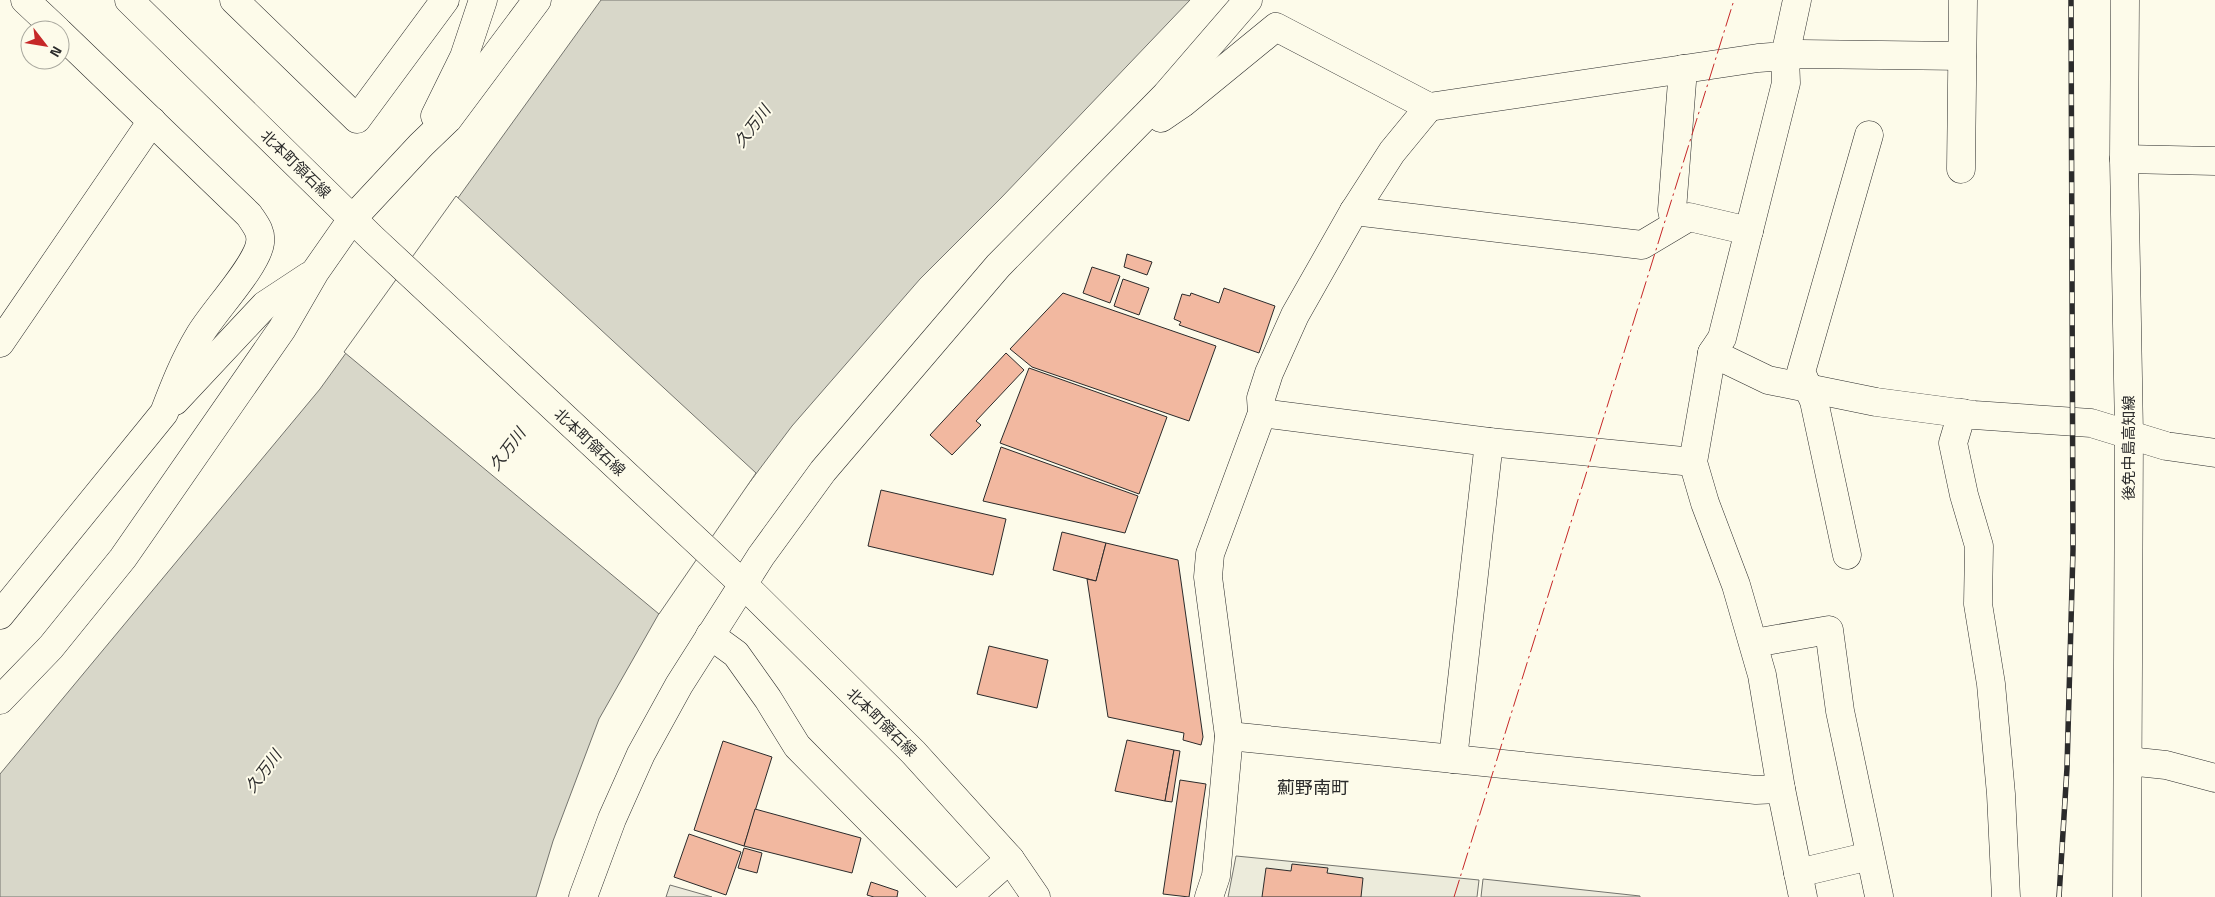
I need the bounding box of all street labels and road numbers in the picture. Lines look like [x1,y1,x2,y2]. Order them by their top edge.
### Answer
street label: 北本町領石線 [256,124,336,204]
street label: 後免中島高知線 [2117,395,2140,501]
street label: 北本町領石線 [549,403,631,481]
street label: 北本町領石線 [842,682,922,762]

